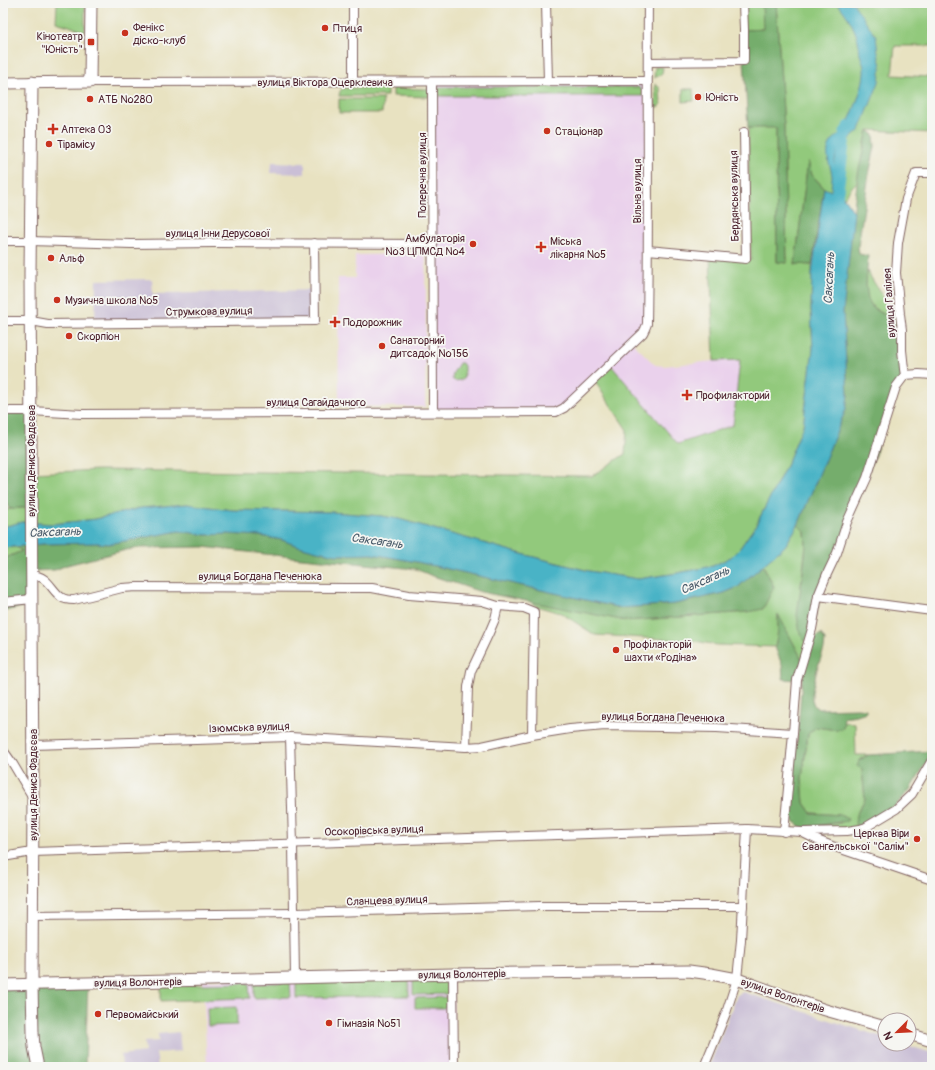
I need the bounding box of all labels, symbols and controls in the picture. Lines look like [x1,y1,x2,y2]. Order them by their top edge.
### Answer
place label: Фенікс діско-клуб [133,21,187,47]
place label: Птиця [333,22,362,35]
marker: Птиця [320,23,330,33]
marker: Фенікс діско-клуб [120,28,130,38]
place label: Кінотеатр "Юність" [37,30,83,56]
marker: Кінотеатр "Юність" [86,37,96,47]
street label: вулиця Віктора Оцерклевича [257,76,393,89]
place label: Юність [706,91,739,104]
marker: Юність [693,92,703,102]
place label: АТБ №280 [98,93,153,106]
marker: АТБ №280 [85,94,95,104]
place label: Аптека 03 [61,123,112,136]
marker: Аптека 03 [48,124,58,134]
place label: Стаціонар [555,125,603,138]
marker: Стаціонар [542,126,552,136]
street label: Поперечна вулиця [416,132,429,218]
place label: Тірамісу [57,138,95,151]
marker: Тірамісу [44,139,54,149]
street label: Бердянська вулиця [727,150,742,242]
street label: Вільна вулиця [631,159,644,223]
street label: вулиця Інни Дерусової [165,227,271,240]
place label: Амбулаторія №3 ЦПМСД №4 [385,232,466,258]
place label: Міська лікарня №5 [550,235,606,261]
marker: Амбулаторія №3 ЦПМСД №4 [468,239,478,249]
marker: Міська лікарня №5 [535,241,547,253]
water label: Саксагань [821,251,838,304]
place label: Альф [59,252,85,265]
marker: Альф [46,253,56,263]
street label: вулиця Галілея [881,268,898,338]
place label: Музична школа №5 [65,294,158,307]
marker: Музична школа №5 [52,295,62,305]
street label: Струмкова вулиця [166,304,253,319]
place label: Подорожник [343,316,403,329]
marker: Подорожник [330,317,340,327]
place label: Скорпіон [77,330,120,343]
marker: Скорпіон [64,331,74,341]
place label: Санаторний дитсадок №156 [390,334,468,360]
marker: Санаторний дитсадок №156 [377,341,387,351]
marker: Профилакторий [681,389,693,401]
place label: Профилакторий [696,389,770,402]
street label: вулиця Сагайдачного [266,396,366,409]
street label: вулиця Дениса Фадєєва [25,405,38,517]
water label: Саксагань [29,524,82,541]
water label: Саксагань [350,530,404,553]
water label: Саксагань [678,563,732,598]
street label: вулиця Богдана Печенюка [198,570,322,583]
place label: Профілакторій шахти «Родіна» [624,638,697,664]
marker: Профілакторій шахти «Родіна» [611,645,621,655]
street label: вулиця Богдана Печенюка [601,710,725,725]
street label: Ізюмська вулиця [208,720,290,735]
street label: вулиця Дениса Фадєєва [27,729,40,841]
street label: Осокорівська вулиця [324,822,424,839]
place label: Церква Віри Євангельської "Салім" [802,827,909,853]
marker: Церква Віри Євангельської "Салім" [912,834,922,844]
street label: Сланцева вулиця [346,893,428,908]
street label: вулиця Волонтерів [418,967,506,982]
street label: вулиця Волонтерів [94,975,182,990]
street label: вулиця Волонтерів [739,975,827,1016]
place label: Первомайський [106,1008,179,1021]
marker: Первомайський [93,1009,103,1019]
north arrow [877,1012,917,1052]
place label: Гімназія №51 [337,1017,401,1030]
marker: Гімназія №51 [324,1018,334,1028]
text: N [881,1029,896,1042]

